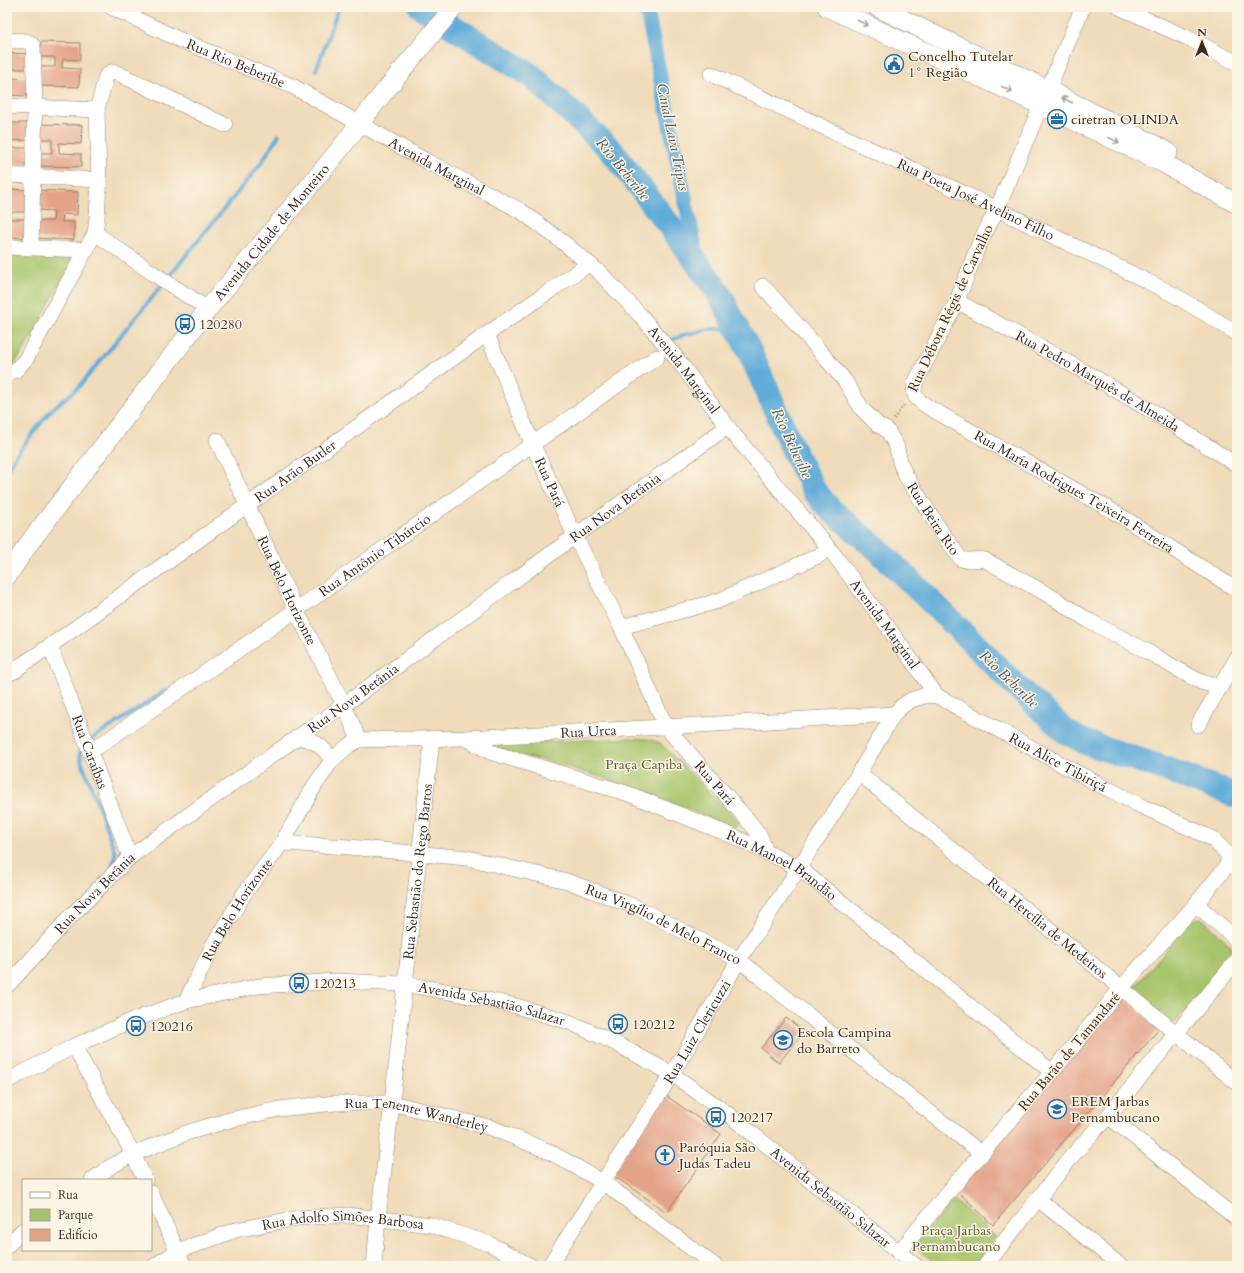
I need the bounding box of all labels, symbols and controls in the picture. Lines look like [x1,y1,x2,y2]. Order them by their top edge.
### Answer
one-way arrow [857,20,869,27]
north arrow [1182,22,1222,62]
text: N [1197,25,1207,40]
street label: Rua Rio Beberibe [184,35,288,92]
place label: Concelho Tutelar 1° Região [908,47,1014,82]
public building icon: Concelho Tutelar 1° Região [883,53,905,75]
water label: Canal Lava Tripas [652,81,694,193]
one-way arrow [1000,86,1012,93]
one-way arrow [1062,95,1074,103]
office icon: ciretran OLINDA [1046,108,1068,130]
place label: ciretran OLINDA [1071,110,1179,129]
street label: Avenida Marginal [385,133,488,200]
water label: Rio Beberibe [592,133,655,205]
one-way arrow [1107,137,1119,144]
street label: Rua Poeta José Avelino Filho [894,154,1058,245]
street label: Avenida Cidade de Monteiro [210,160,334,305]
street label: Rua Débora Régis de Carvalho [903,221,998,395]
bus stop icon: 120280 [174,313,196,335]
place label: 120280 [199,315,242,334]
street label: Avenida Marginal [643,322,724,418]
street label: Rua Pedro Marquês de Almeida [1012,326,1183,436]
water label: Rio Beberibe [767,405,817,482]
street label: Rua Maria Rodrigues Teixeira Ferreira [971,426,1177,557]
street label: Rua Arão Butler [251,435,341,507]
street label: Rua Pará [530,454,569,510]
street label: Rua Nova Betânia [566,469,665,547]
street label: Rua Beira Rio [902,479,964,559]
street label: Rua Antônio Tibúrcio [315,509,435,601]
street label: Rua Belo Horizonte [253,533,321,648]
street label: Avenida Marginal [845,575,924,673]
water label: Rio Beberibe [975,646,1043,712]
street label: Rua Nova Betânia [304,659,403,738]
street label: Rua Caraíbas [67,712,112,792]
street label: Rua Urca [560,721,617,743]
street label: Rua Alice Tibiriçá [1006,728,1110,797]
park label: Praça Capiba [605,755,683,774]
street label: Rua Pará [690,757,739,809]
street label: Rua Sebastião do Rego Barros [399,782,437,960]
street label: Rua Manoel Brandão [724,826,841,905]
street label: Rua Nova Betânia [50,848,139,938]
street label: Rua Belo Horizonte [198,854,277,964]
street label: Rua Hercília de Medeiros [983,873,1112,983]
street label: Rua Virgílio de Melo Franco [583,880,745,970]
bus stop icon: 120213 [288,972,310,994]
place label: 120213 [313,974,356,993]
street label: Rua Luiz Clericuzzi [659,976,735,1088]
street label: Avenida Sebastião Salazar [417,978,568,1031]
street label: Rua Barão de Tamandaré [1014,988,1125,1115]
bus stop icon: 120212 [607,1013,629,1035]
bus stop icon: 120216 [125,1015,147,1037]
place label: 120212 [632,1015,675,1034]
place label: 120216 [150,1017,193,1036]
place label: Escola Campina do Barreto [797,1023,892,1058]
school or university icon: Escola Campina do Barreto [772,1029,794,1051]
place label: EREM Jarbas Pernambucano [1071,1092,1160,1127]
street label: Rua Tenente Wanderley [345,1093,491,1137]
school or university icon: EREM Jarbas Pernambucano [1046,1098,1068,1120]
bus stop icon: 120217 [705,1106,727,1128]
place label: 120217 [730,1108,773,1127]
place label: Paróquia São Judas Tadeu [677,1138,756,1173]
street label: Avenida Sebastião Salazar [766,1143,895,1253]
church icon: Paróquia São Judas Tadeu [654,1144,676,1166]
legend [22,1179,152,1251]
text: Rua [58,1187,79,1203]
street label: Rua Adolfo Simões Barbosa [260,1206,425,1235]
text: Parque [58,1207,93,1223]
park label: Praça Jarbas Pernambucano [912,1221,1001,1256]
text: Edifício [58,1227,98,1243]

